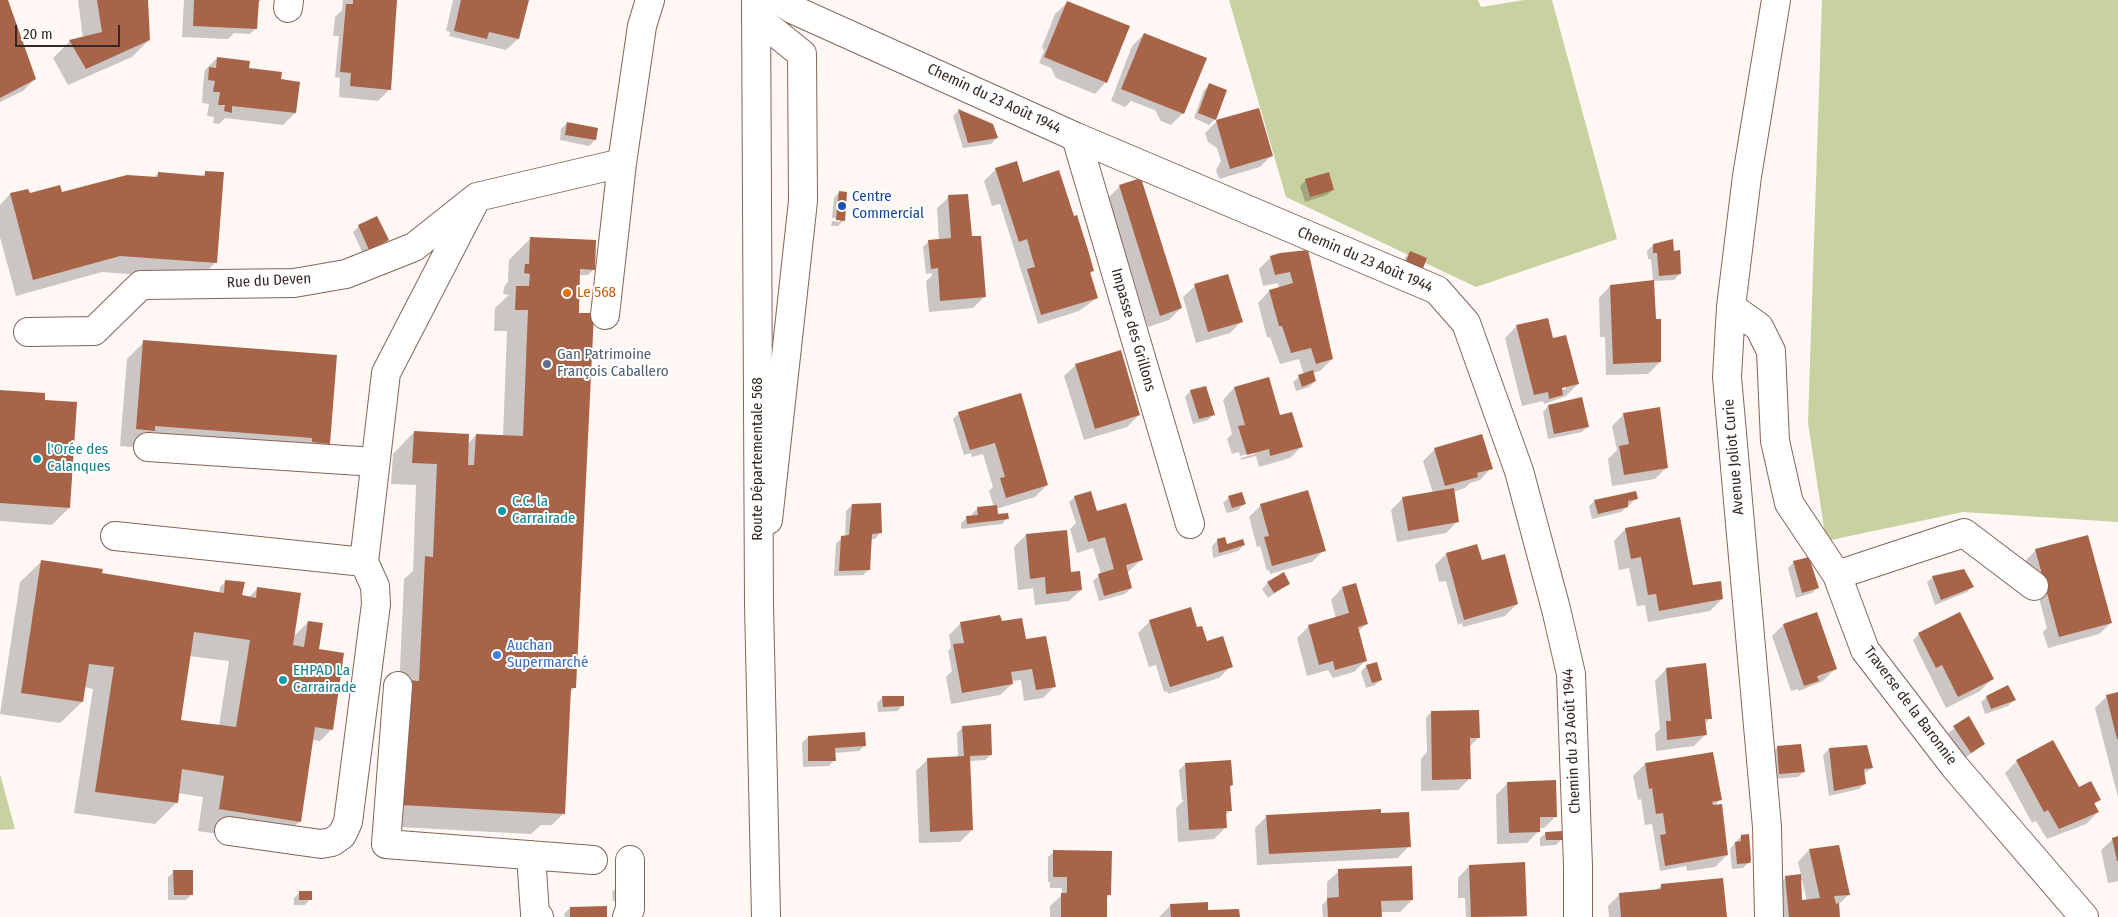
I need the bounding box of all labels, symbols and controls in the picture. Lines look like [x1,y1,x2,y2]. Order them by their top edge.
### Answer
scale bar [18,15,122,47]
text: 20 m [23,25,53,43]
street label: Chemin du 23 Août 1944 [924,60,1064,138]
place label: Centre Commercial [852,188,924,223]
marker: Centre Commercial [836,200,848,212]
street label: Chemin du 23 Août 1944 [1295,223,1435,297]
street label: Impasse des Grillons [1107,266,1159,394]
street label: Rue du Deven [226,270,312,292]
place label: Le 568 [577,284,616,302]
marker: Le 568 [561,287,573,299]
place label: Gan Patrimoine François Caballero [557,346,669,381]
marker: Gan Patrimoine François Caballero [541,358,553,370]
street label: Route Départementale 568 [749,377,767,541]
street label: Avenue Joliot Curie [1720,398,1748,516]
place label: l'Orée des Calanques [47,441,111,476]
marker: l'Orée des Calanques [31,453,43,465]
place label: C.C. la Carrairade [512,493,576,528]
marker: C.C. la Carrairade [496,505,508,517]
place label: Auchan Supermarché [507,637,588,672]
street label: Traverse de la Baronnie [1860,643,1960,769]
marker: Auchan Supermarché [491,649,503,661]
place label: EHPAD La Carrairade [293,662,357,697]
street label: Chemin du 23 Août 1944 [1559,668,1585,814]
marker: EHPAD La Carrairade [277,674,289,686]

